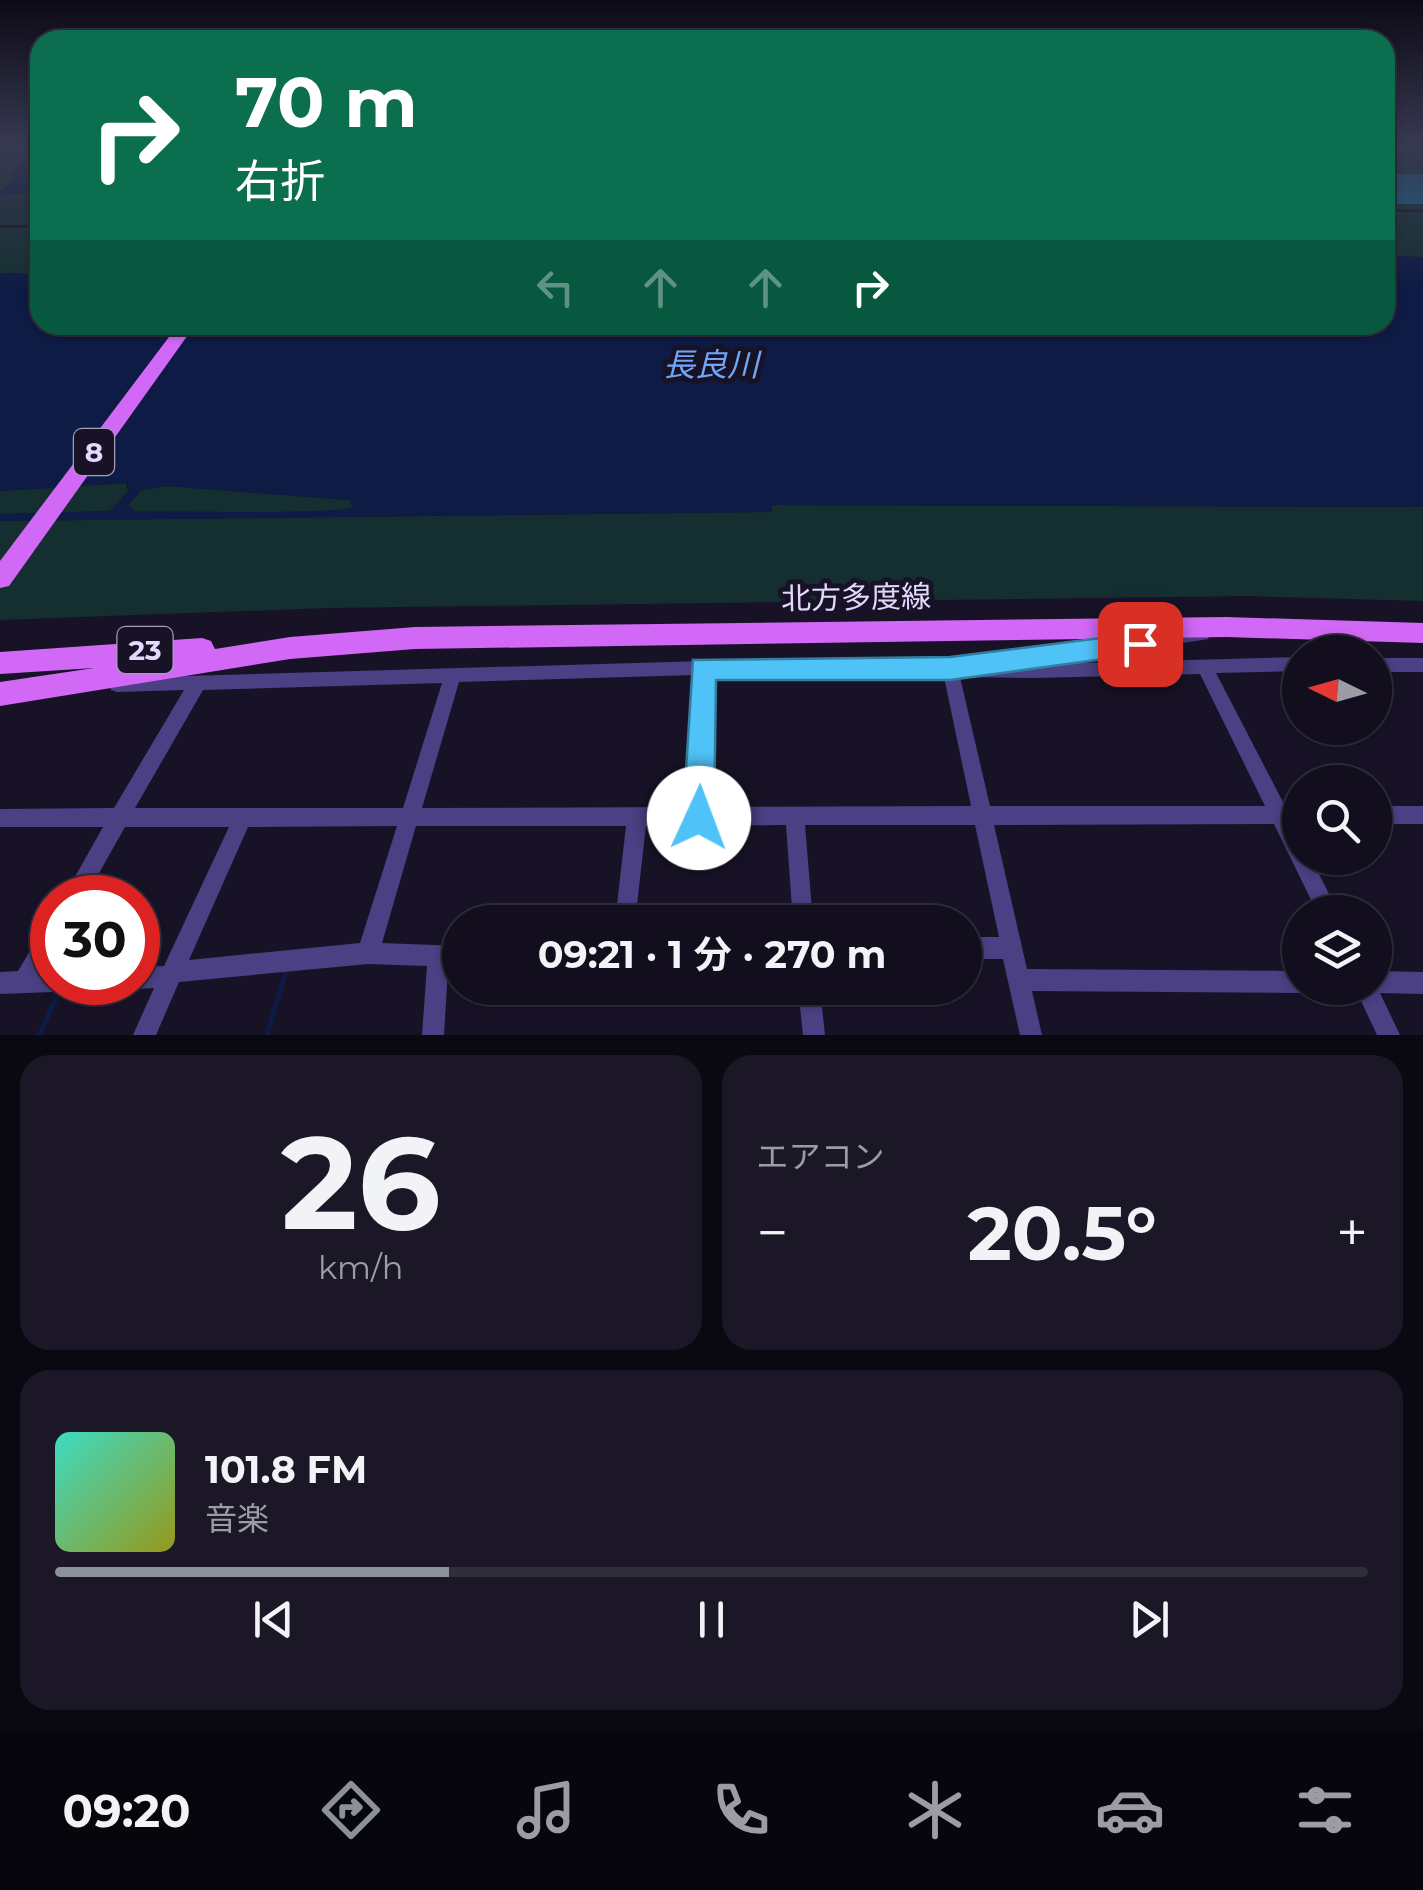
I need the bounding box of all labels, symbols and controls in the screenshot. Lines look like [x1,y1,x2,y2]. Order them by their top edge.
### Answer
text: 70 m [235,59,418,145]
icon: right [70,70,200,200]
text: 右折 [235,153,325,208]
icon: left [528,260,583,315]
icon: ahead [633,260,688,315]
icon: ahead [738,260,793,315]
icon: right [843,260,898,315]
water label: 長良川 [663,345,762,384]
road number: 8 [74,429,114,475]
street label: 北方多度線 [781,578,931,617]
pin [1098,602,1183,687]
icon: arrive [1113,617,1168,672]
road number: 23 [118,627,172,673]
north arrow [1282,635,1392,745]
map controls [1282,635,1392,1005]
button: search [1282,765,1392,875]
position arrow [647,766,751,870]
speed limit sign: 30 [30,875,160,1005]
button: layers [1282,895,1392,1005]
text: 09:21 · 1 分 · 270 m [538,931,886,978]
text: 26 [281,1103,441,1262]
text: エアコン [757,1137,885,1176]
text: 20.5° [968,1187,1157,1279]
text: − [757,1199,788,1266]
text: + [1336,1199,1368,1266]
text: km/h [318,1248,403,1287]
text: 101.8 FM [205,1446,367,1493]
text: 音楽 [205,1499,269,1538]
icon: previous [246,1592,301,1647]
icon: pause [684,1592,739,1647]
icon: next [1122,1592,1177,1647]
icon: directions [316,1775,386,1845]
icon: music [511,1775,581,1845]
icon: phone [706,1775,776,1845]
icon: climate [900,1775,970,1845]
icon: car [1095,1775,1165,1845]
icon: filters [1290,1775,1360,1845]
text: 09:20 [62,1783,191,1838]

